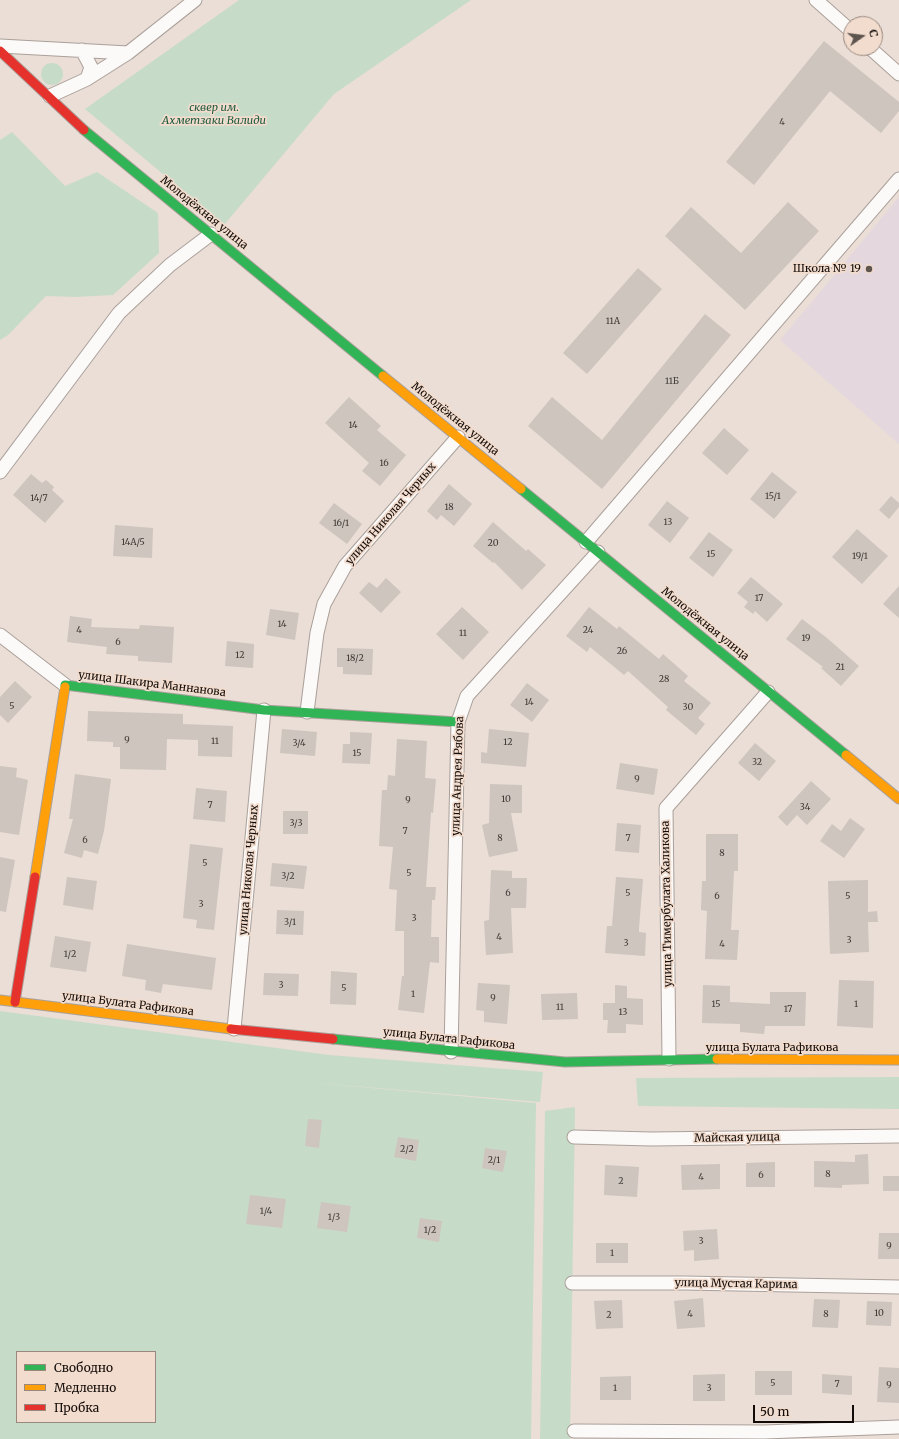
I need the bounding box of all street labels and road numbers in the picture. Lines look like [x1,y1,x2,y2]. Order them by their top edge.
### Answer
street label: Молодёжная улица [158,174,250,252]
street label: Молодёжная улица [409,380,501,458]
street label: улица Николая Черных [343,460,439,568]
street label: Молодёжная улица [659,585,751,663]
street label: улица Шакира Маннанова [78,668,226,700]
street label: улица Андрея Рябова [449,716,467,836]
street label: улица Николая Черных [237,804,261,936]
street label: улица Тимербулата Халикова [659,821,675,987]
street label: улица Булата Рафикова [61,989,195,1019]
street label: улица Булата Рафикова [382,1026,516,1052]
street label: улица Булата Рафикова [706,1041,838,1055]
street label: Майская улица [694,1131,780,1145]
street label: улица Мустая Карима [674,1276,798,1292]

